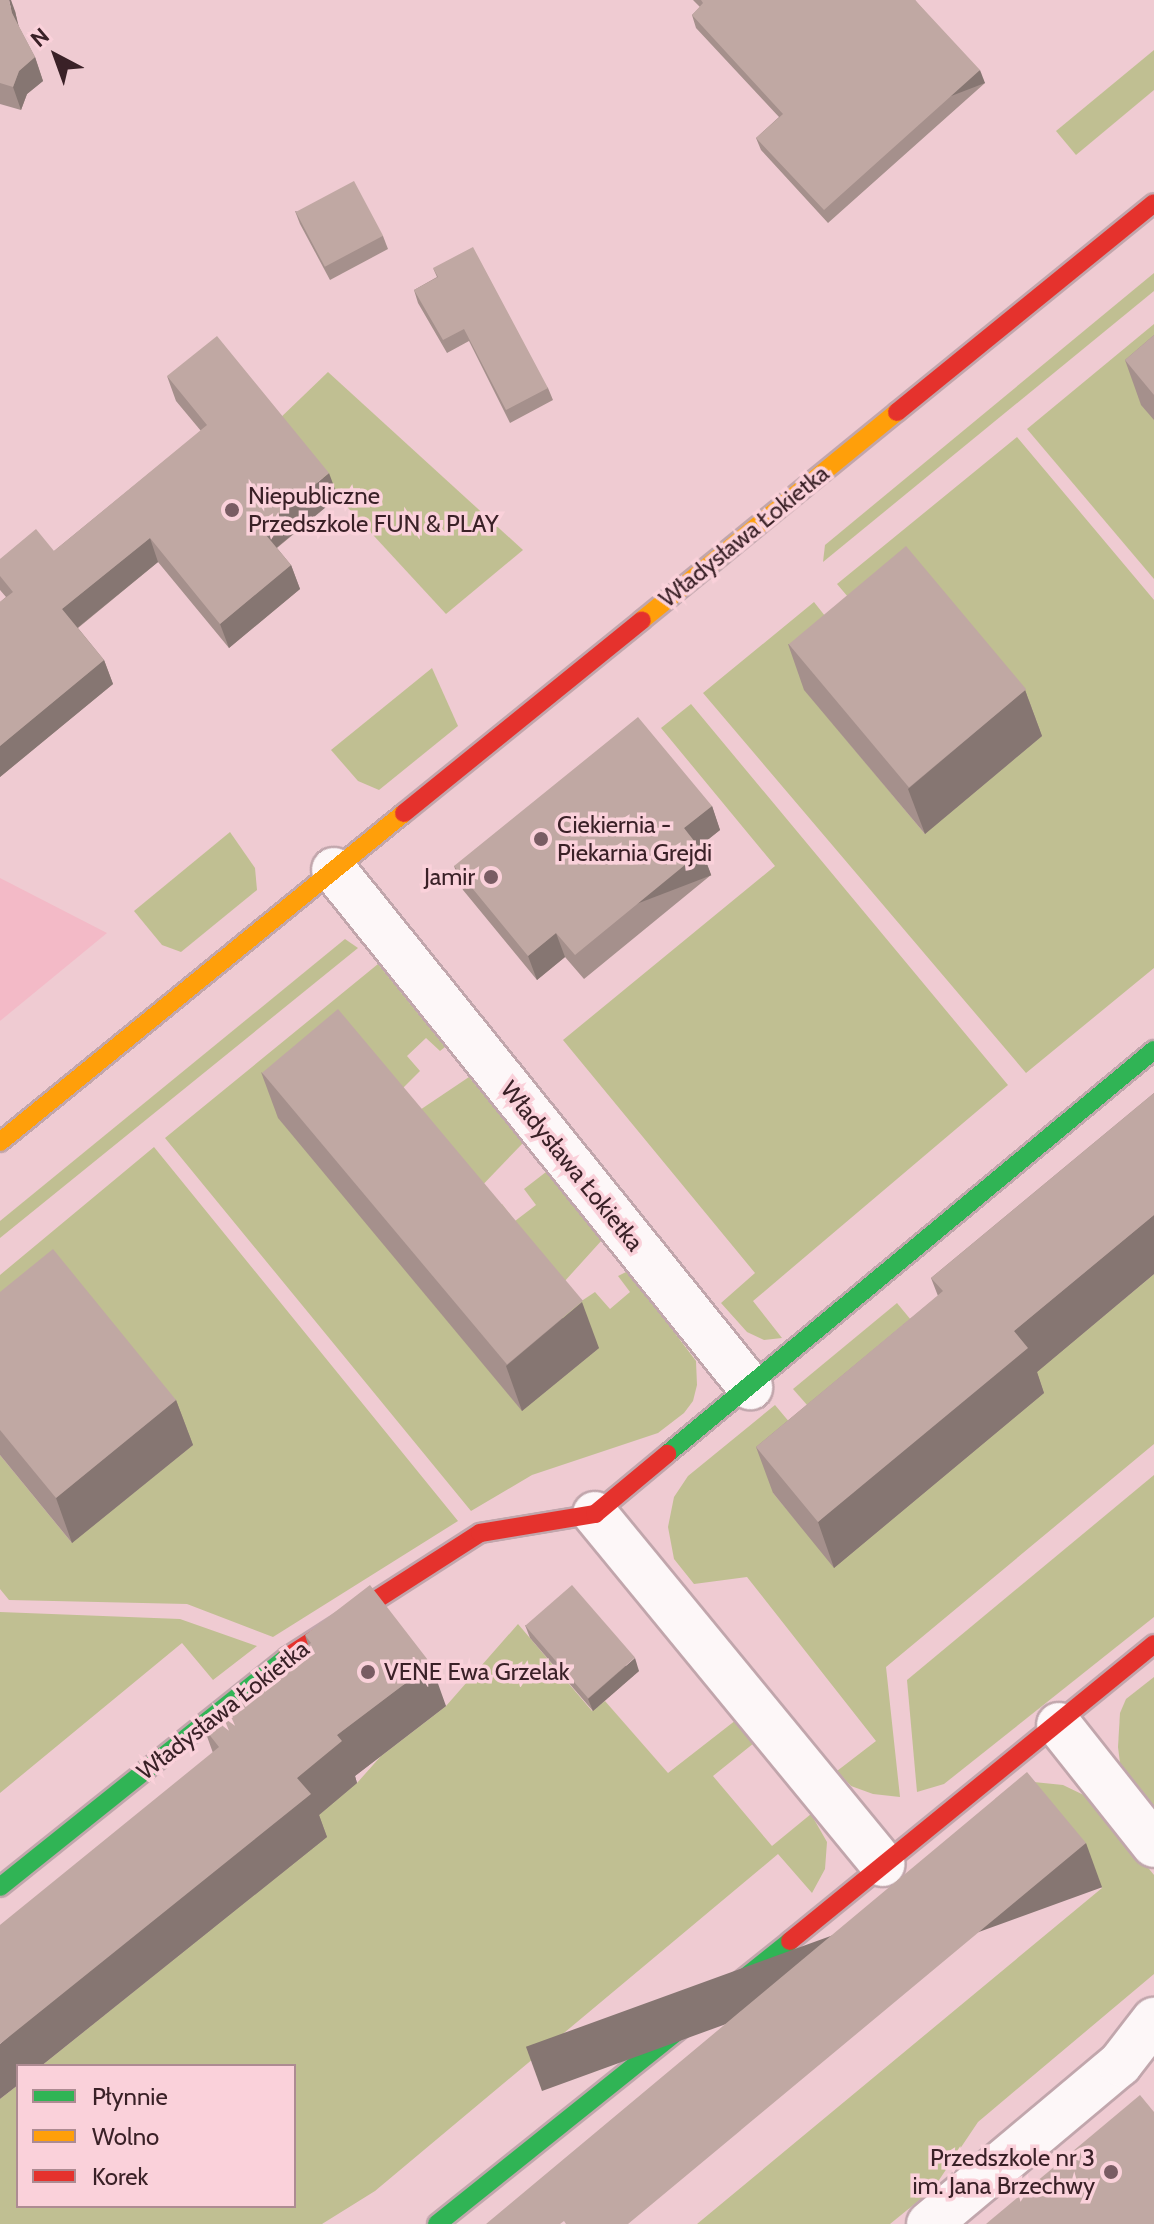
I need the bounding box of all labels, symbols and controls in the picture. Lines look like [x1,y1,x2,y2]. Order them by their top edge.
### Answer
north arrow [16,16,96,96]
text: N [25,22,55,53]
street label: Władysława Łokietka [653,459,835,613]
place label: Niepubliczne Przedszkole FUN & PLAY [248,482,499,538]
marker: Niepubliczne Przedszkole FUN & PLAY [223,501,241,519]
place label: Ciekiernia - Piekarnia Grejdi [557,811,712,867]
marker: Ciekiernia - Piekarnia Grejdi [532,830,550,848]
place label: Jamir [424,863,475,891]
marker: Jamir [482,868,500,886]
street label: Władysława Łokietka [495,1075,649,1257]
street label: Władysława Łokietka [131,1634,315,1786]
place label: VENE Ewa Grzelak [384,1658,570,1686]
marker: VENE Ewa Grzelak [359,1663,377,1681]
legend [16,2064,296,2208]
text: Płynnie [92,2082,168,2111]
text: Wolno [92,2122,159,2151]
place label: Przedszkole nr 3 im. Jana Brzechwy [912,2144,1095,2200]
text: Korek [92,2162,148,2191]
marker: Przedszkole nr 3 im. Jana Brzechwy [1102,2163,1120,2181]

